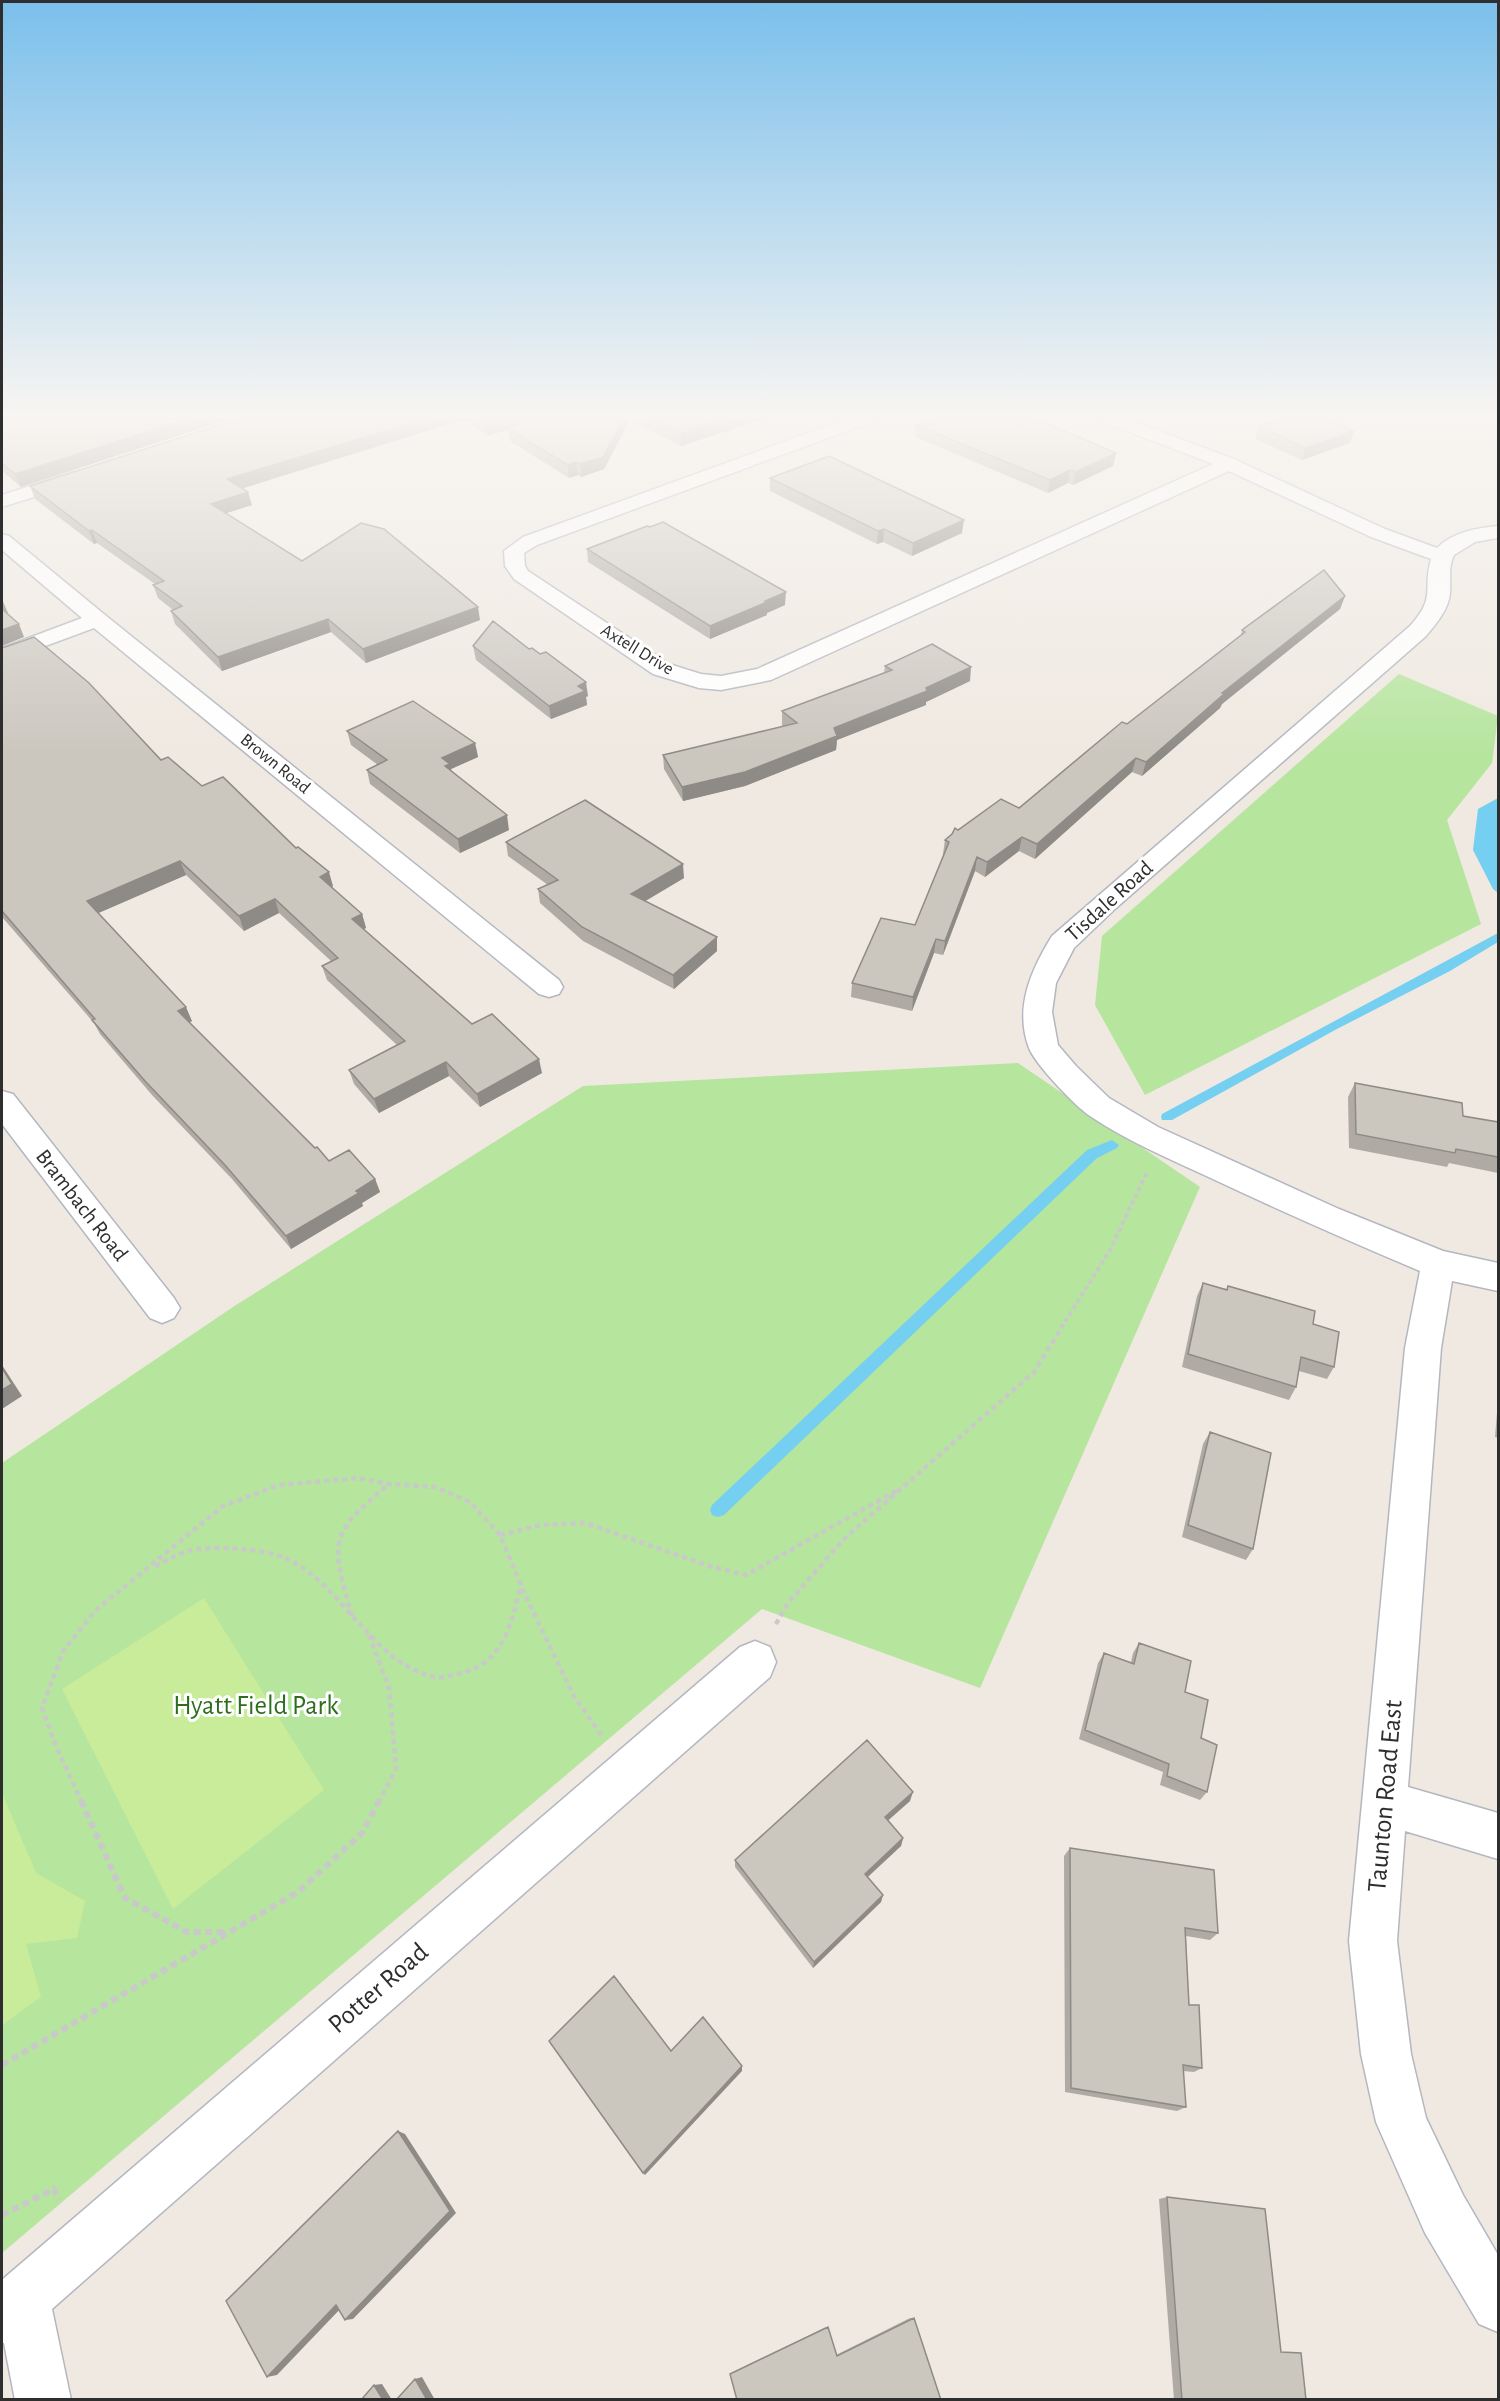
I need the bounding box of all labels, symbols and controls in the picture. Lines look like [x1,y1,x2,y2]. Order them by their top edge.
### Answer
street label: Axtell Drive [598,621,676,679]
street label: Brown Road [237,731,313,797]
street label: Tisdale Road [1061,856,1157,946]
street label: Brambach Road [32,1145,132,1265]
park label: Hyatt Field Park [173,1692,339,1720]
street label: Taunton Road East [1363,1698,1407,1893]
street label: Potter Road [323,1938,433,2038]

